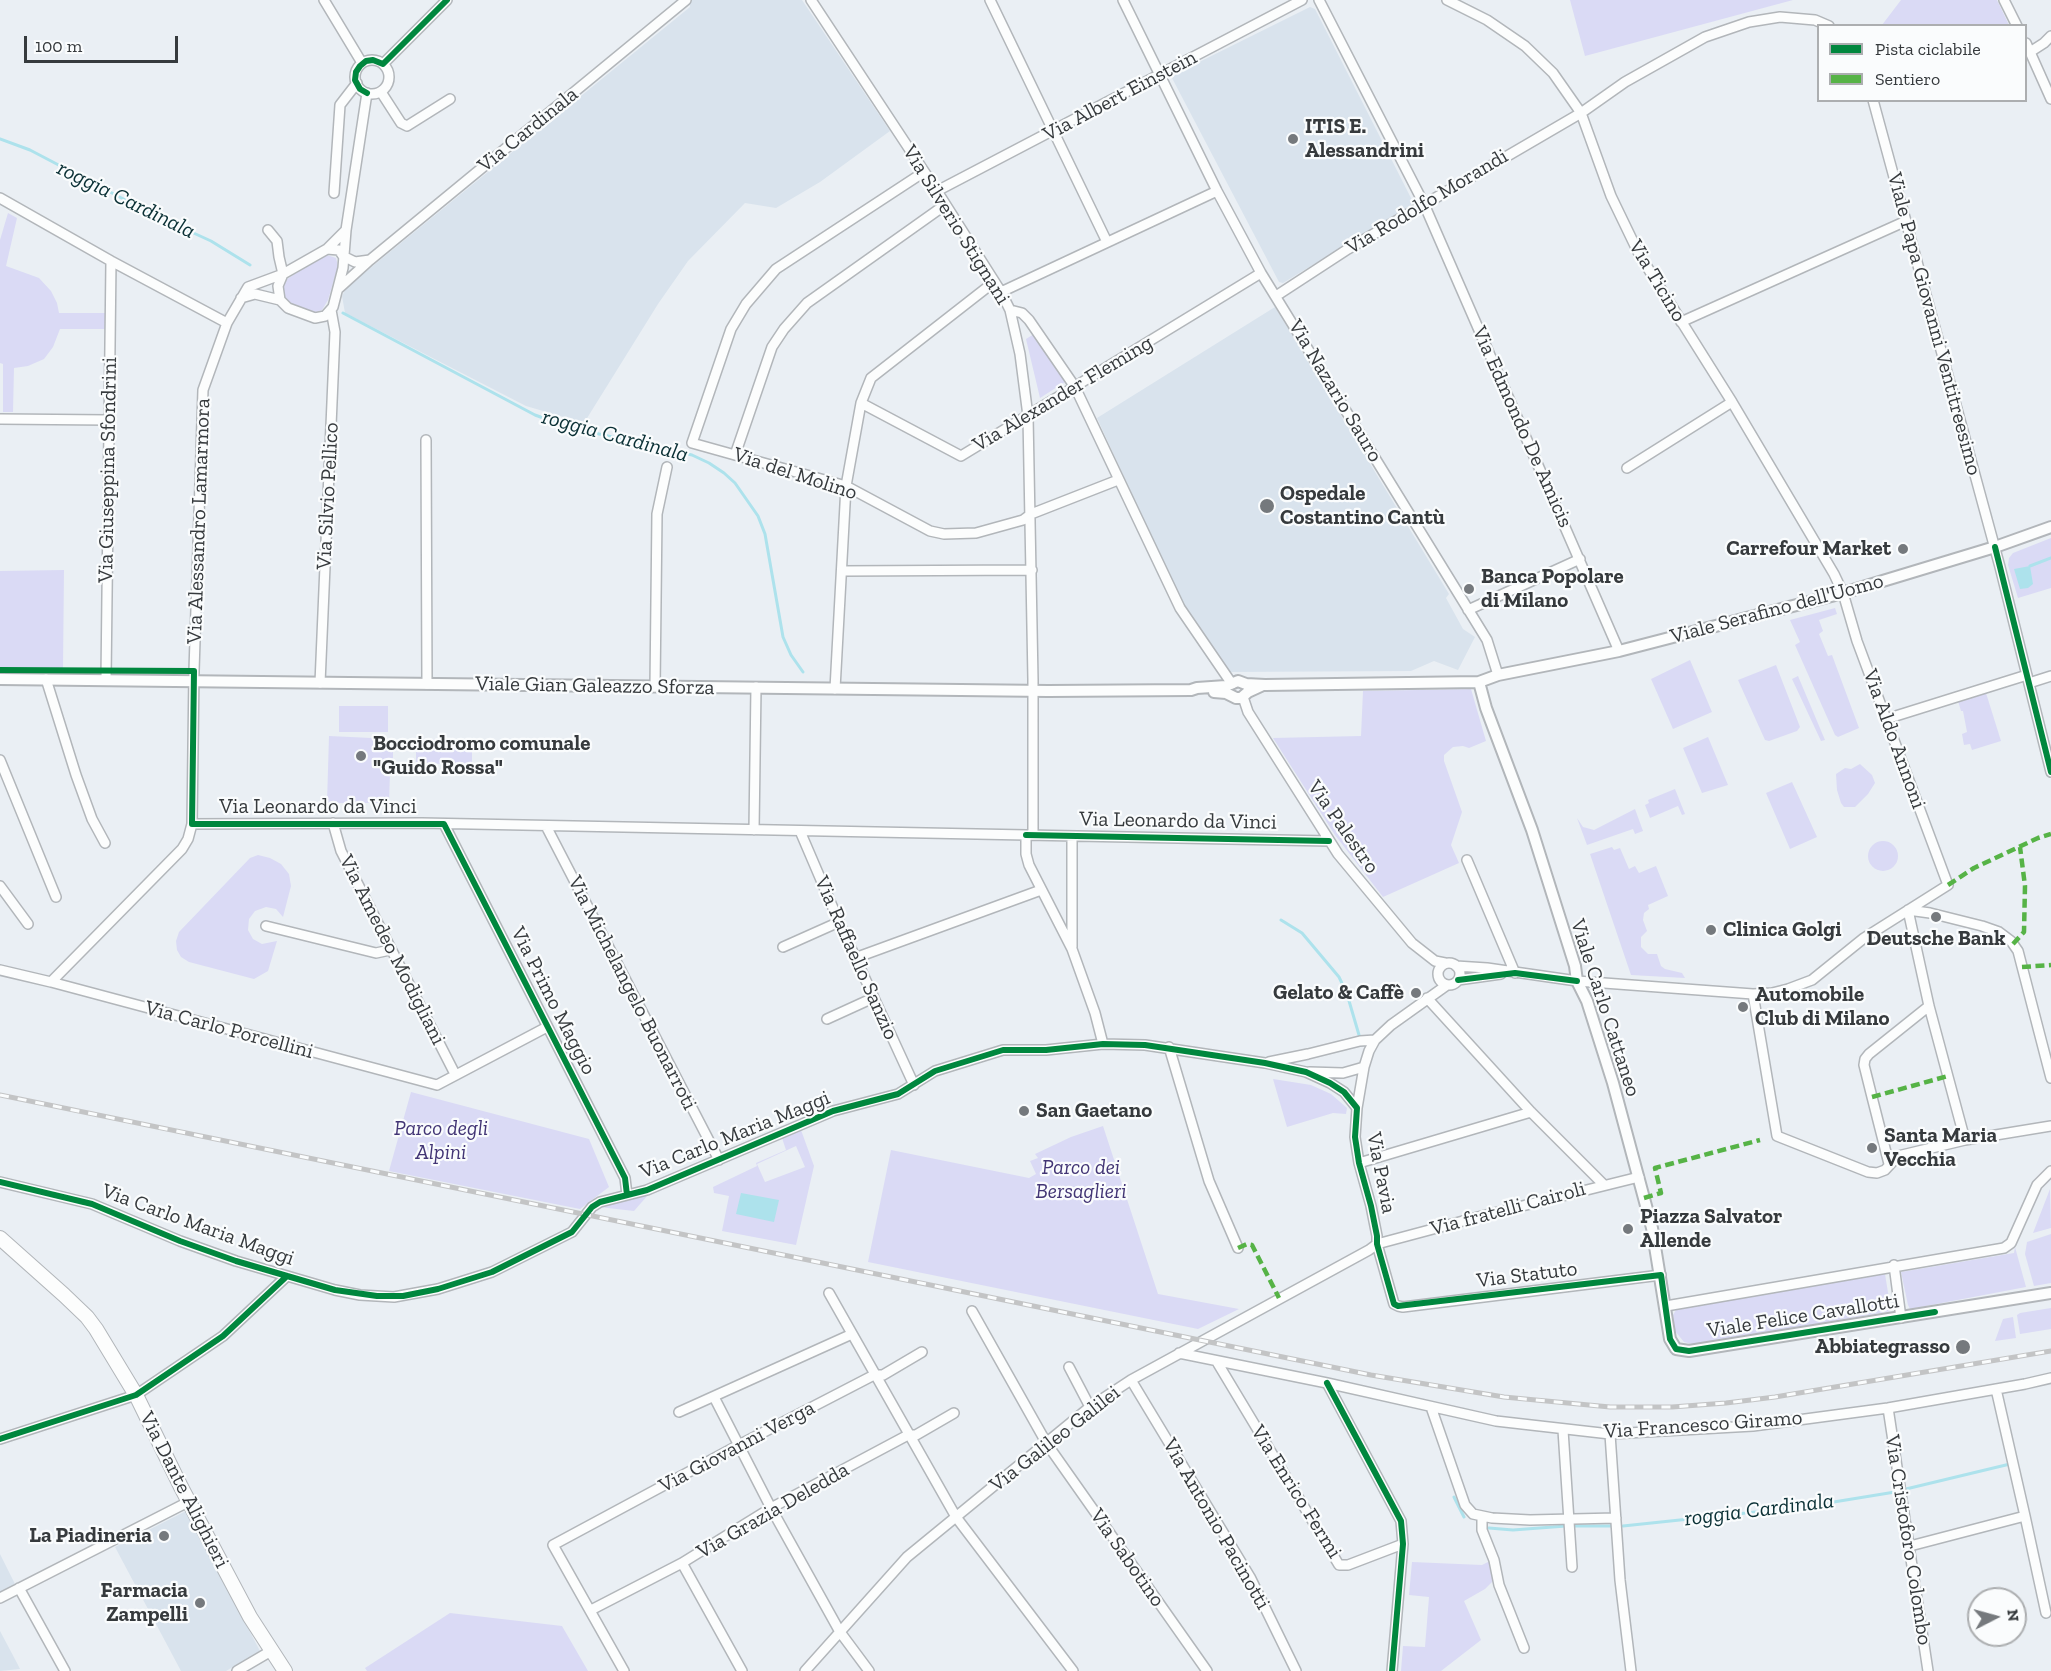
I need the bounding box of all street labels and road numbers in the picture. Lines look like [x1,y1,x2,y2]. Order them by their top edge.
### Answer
street label: Via Albert Einstein [1039,45,1201,147]
street label: Via Cardinala [473,82,583,178]
street label: Via Silverio Stignani [897,141,1015,309]
street label: Via Rodolfo Morandi [1341,144,1513,260]
street label: Viale Papa Giovanni Ventitreesimo [1881,170,1987,478]
street label: Via Ticino [1623,235,1691,327]
street label: Via Nazario Sauro [1282,315,1388,467]
street label: Via Edmondo De Amicis [1466,322,1578,532]
street label: Via Alexander Fleming [968,330,1158,458]
street label: Via Giuseppina Sfondrini [93,357,123,583]
street label: Via Alessandro Lamarmora [182,398,216,644]
street label: Via Silvio Pellico [312,422,344,570]
street label: Via del Molino [730,442,860,506]
street label: Viale Serafino dell'Uomo [1668,568,1886,650]
street label: Via Aldo Annoni [1857,666,1931,812]
street label: Viale Gian Galeazzo Sforza [475,671,715,701]
street label: Via Palestro [1302,776,1384,878]
street label: Via Leonardo da Vinci [219,794,417,820]
street label: Via Leonardo da Vinci [1079,807,1277,835]
street label: Via Amedeo Modigliani [333,851,451,1049]
street label: Via Michelangelo Buonarroti [562,872,702,1114]
street label: Via Raffaello Sanzio [809,872,903,1044]
street label: Viale Carlo Cattaneo [1564,916,1646,1100]
street label: Via Primo Maggio [505,923,601,1079]
street label: Via Carlo Porcellini [142,995,316,1065]
street label: Via Carlo Maria Maggi [636,1085,834,1185]
street label: Via Pavia [1361,1130,1401,1216]
street label: Via fratelli Cairoli [1428,1176,1588,1242]
street label: Via Carlo Maria Maggi [98,1178,298,1272]
street label: Via Statuto [1475,1256,1579,1294]
street label: Viale Felice Cavallotti [1705,1288,1901,1344]
street label: Via Galileo Galilei [985,1380,1125,1498]
street label: Via Giovanni Verga [655,1395,819,1499]
street label: Via Francesco Giramo [1603,1405,1803,1445]
street label: Via Dante Alighieri [134,1408,234,1572]
street label: Via Enrico Fermi [1245,1421,1347,1563]
street label: Via Cristoforo Colombo [1879,1433,1937,1647]
street label: Via Antonio Pacinotti [1157,1434,1275,1614]
street label: Via Grazia Deledda [693,1457,853,1565]
street label: Via Sabotino [1084,1504,1170,1612]

